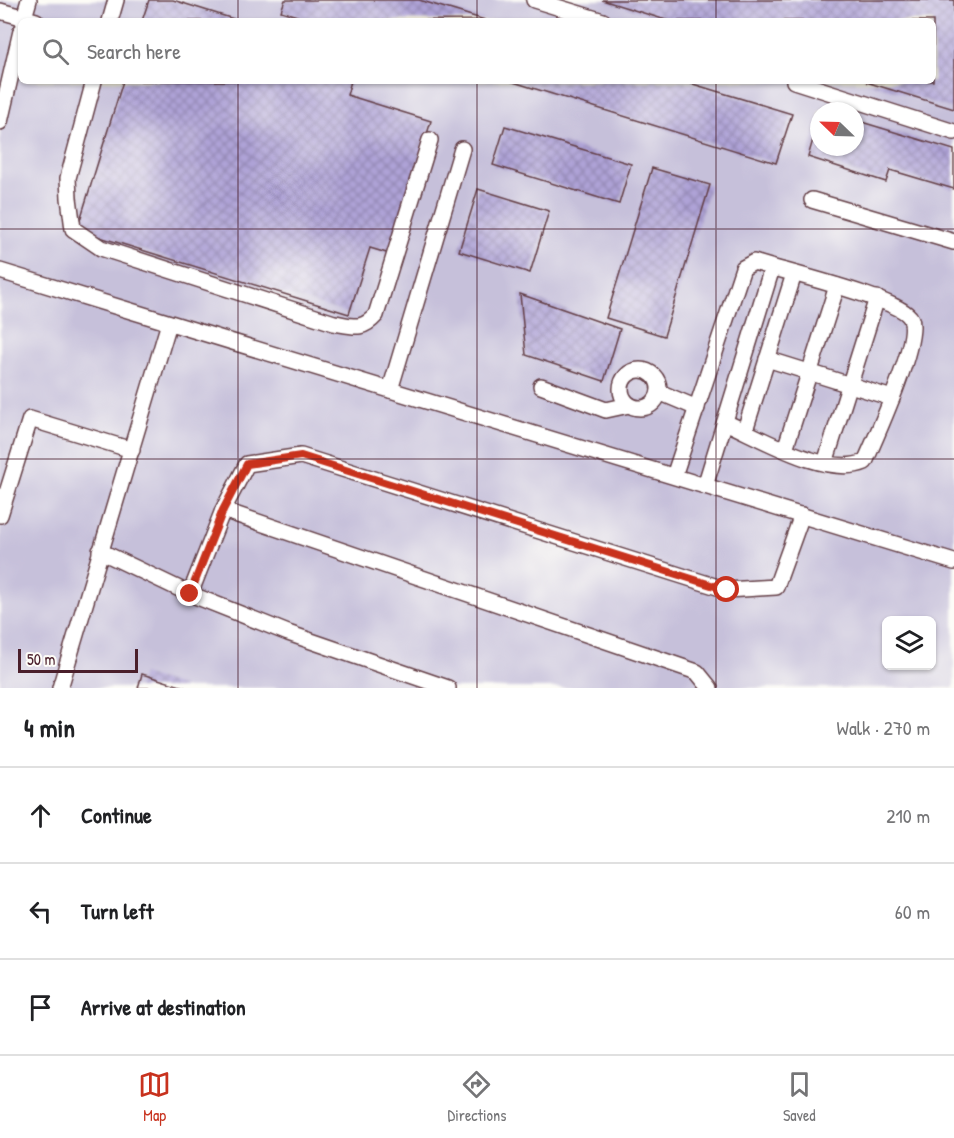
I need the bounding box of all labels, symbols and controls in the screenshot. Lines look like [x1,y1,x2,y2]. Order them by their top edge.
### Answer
search box [18,18,936,84]
icon: search [39,35,72,68]
text: Search here [87,36,181,66]
north arrow [810,102,864,156]
route start [713,576,739,602]
route end [176,580,202,606]
map controls [882,616,936,670]
button: layers [882,616,936,670]
scale bar [18,646,138,674]
text: 50 m [27,648,56,670]
text: 4 min [24,710,75,745]
text: Walk · 270 m [837,714,930,741]
icon: ahead [24,799,57,832]
text: Continue [81,800,152,830]
text: 210 m [886,802,930,829]
icon: left [24,895,57,928]
text: Turn left [81,896,154,926]
text: 60 m [895,898,930,925]
icon: arrive [24,991,57,1024]
text: Arrive at destination [81,992,246,1022]
tab: Map [138,1068,171,1126]
tab: Directions [448,1068,506,1126]
tab: Saved [783,1068,816,1126]

